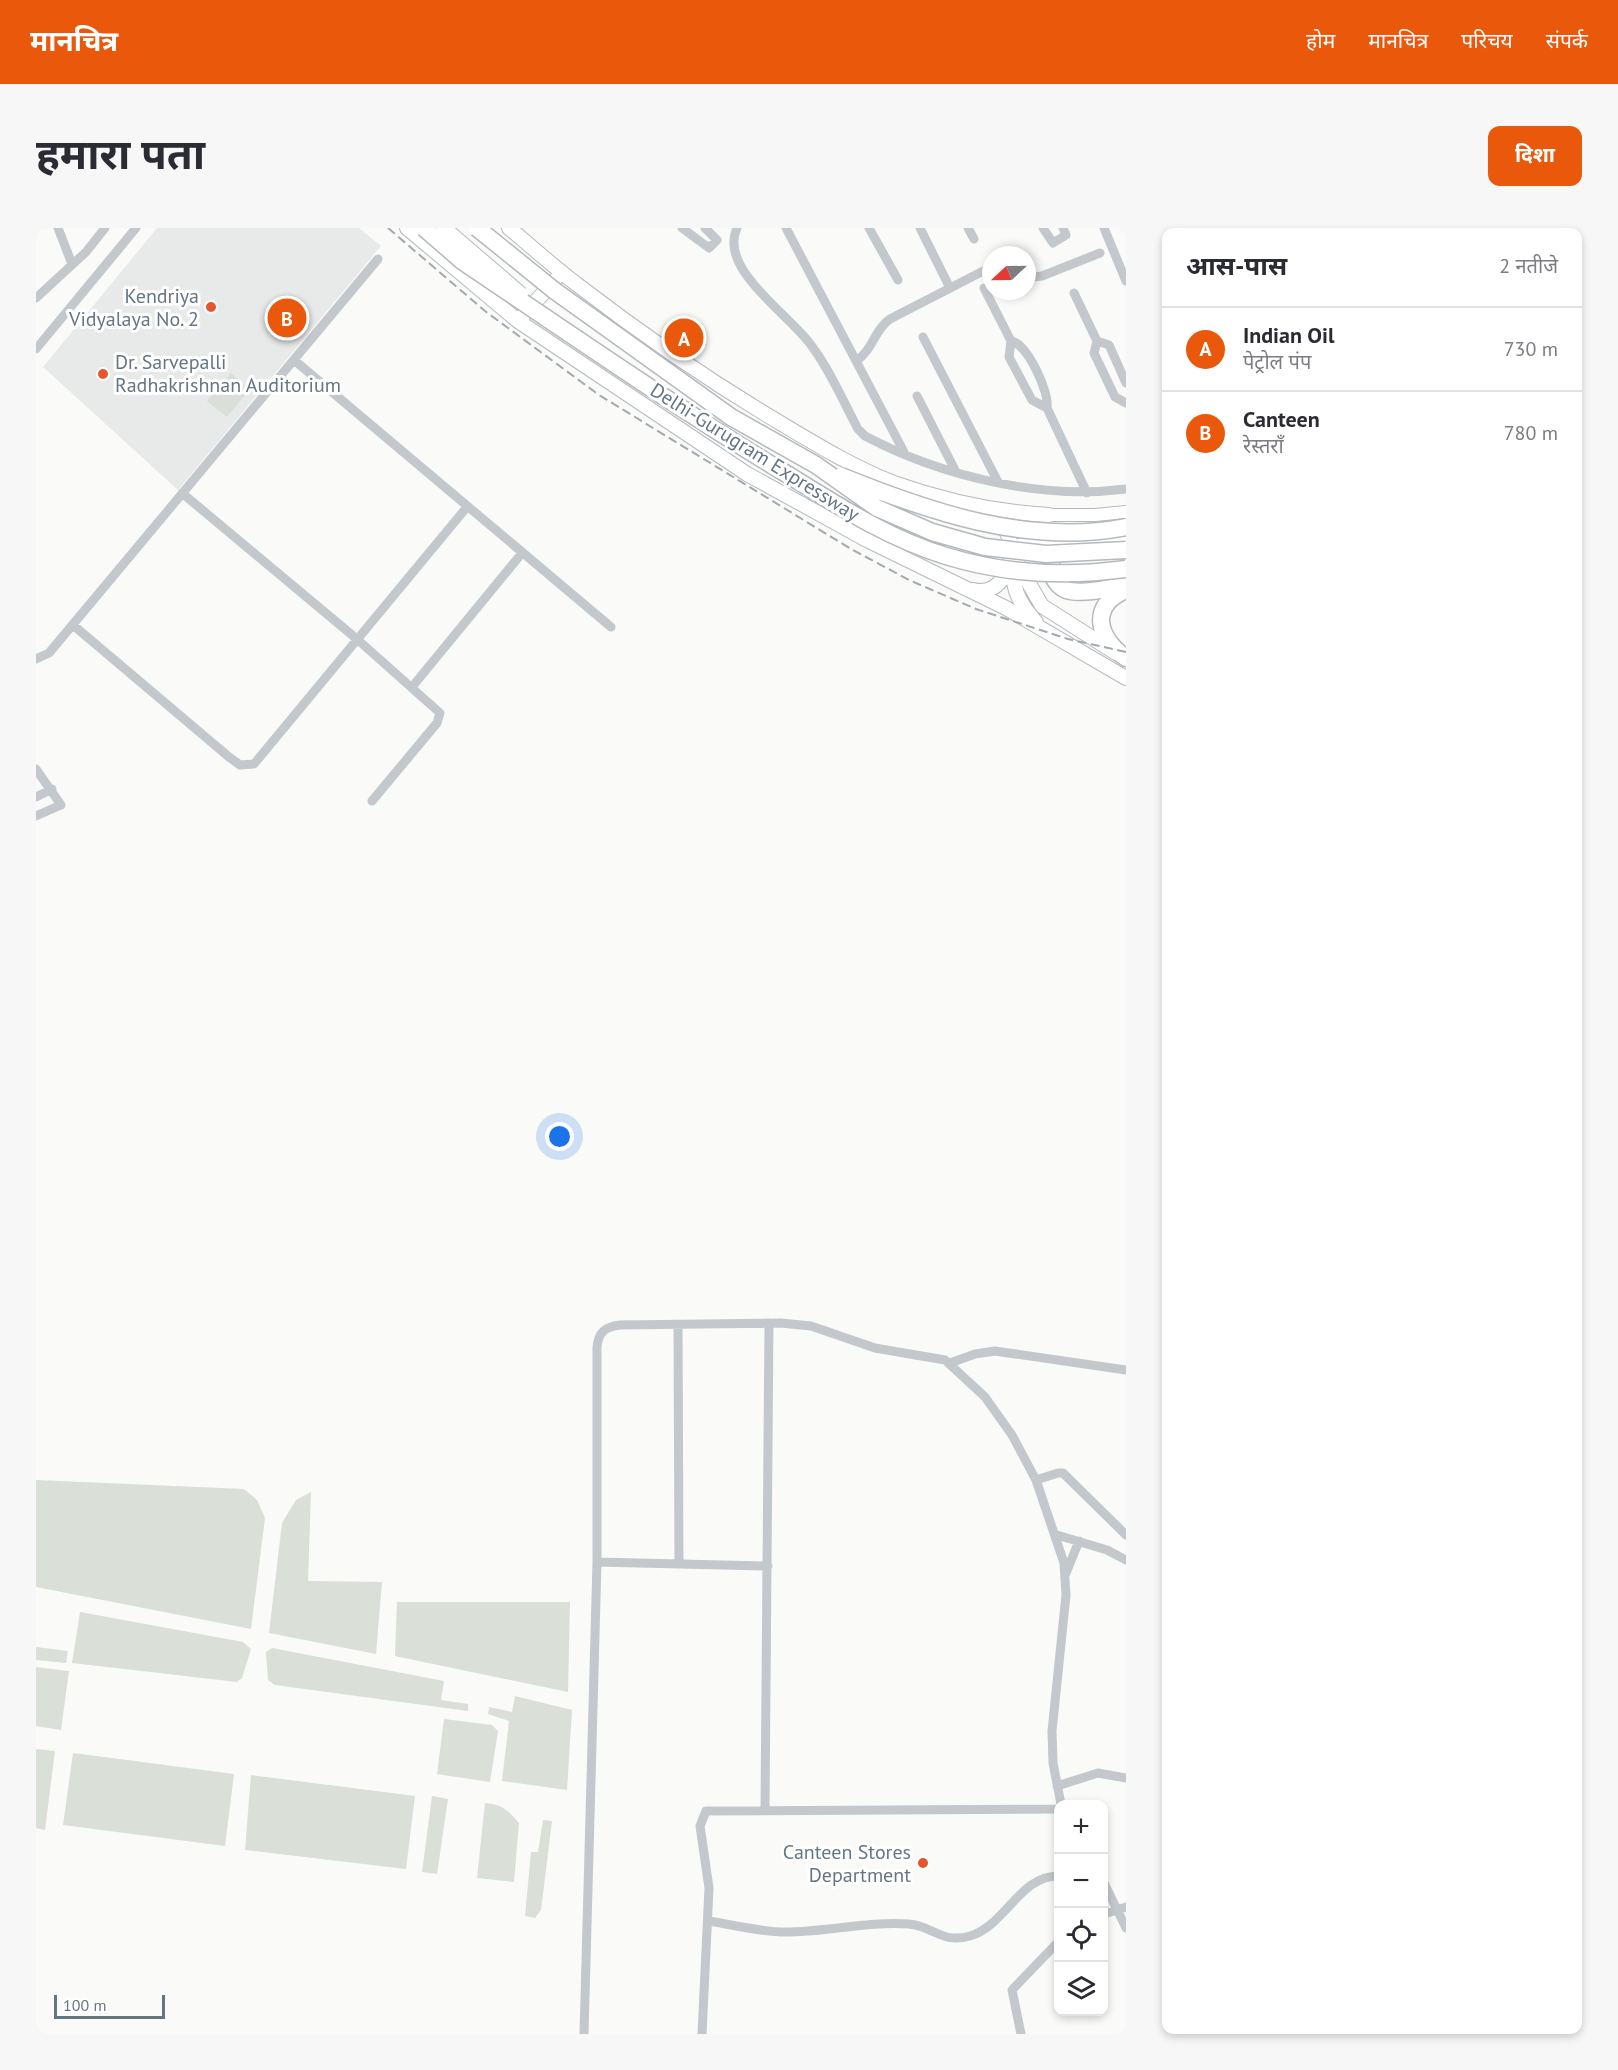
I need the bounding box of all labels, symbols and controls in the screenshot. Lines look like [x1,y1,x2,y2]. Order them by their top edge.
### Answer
text: मानचित्र [30,22,118,59]
text: होम [1306,27,1335,54]
text: मानचित्र [1368,27,1428,54]
text: परिचय [1461,27,1513,54]
text: संपर्क [1546,27,1588,54]
text: हमारा पता [36,126,205,181]
button: दिशा [1488,126,1582,186]
north arrow [982,246,1036,300]
text: आस-पास [1186,249,1287,282]
text: 2 नतीजे [1499,253,1558,279]
place label: Kendriya Vidyalaya No. 2 [68,283,199,332]
pin: B [268,296,306,340]
marker: Kendriya Vidyalaya No. 2 [204,300,218,314]
pin: A [664,316,704,360]
text: Indian Oil [1243,321,1334,349]
text: A [1199,336,1212,362]
text: 730 m [1504,336,1558,362]
place label: Dr. Sarvepalli Radhakrishnan Auditorium [115,349,341,398]
text: पेट्रोल पंप [1243,349,1311,375]
marker: Dr. Sarvepalli Radhakrishnan Auditorium [96,367,110,381]
street label: Delhi-Gurugram Expressway [646,377,865,527]
text: Canteen [1243,405,1320,433]
text: B [1200,420,1211,446]
text: 780 m [1504,420,1558,446]
text: रेस्तराँ [1243,433,1284,459]
your location [545,1122,574,1151]
map controls [1054,1800,1108,2016]
button: + [1054,1800,1108,1854]
place label: Canteen Stores Department [783,1839,911,1888]
button: − [1054,1854,1108,1908]
marker: Canteen Stores Department [916,1856,930,1870]
button: locate [1054,1908,1108,1962]
button: layers [1054,1962,1108,2016]
scale bar [54,1992,165,2020]
text: 100 m [63,1995,106,2015]

